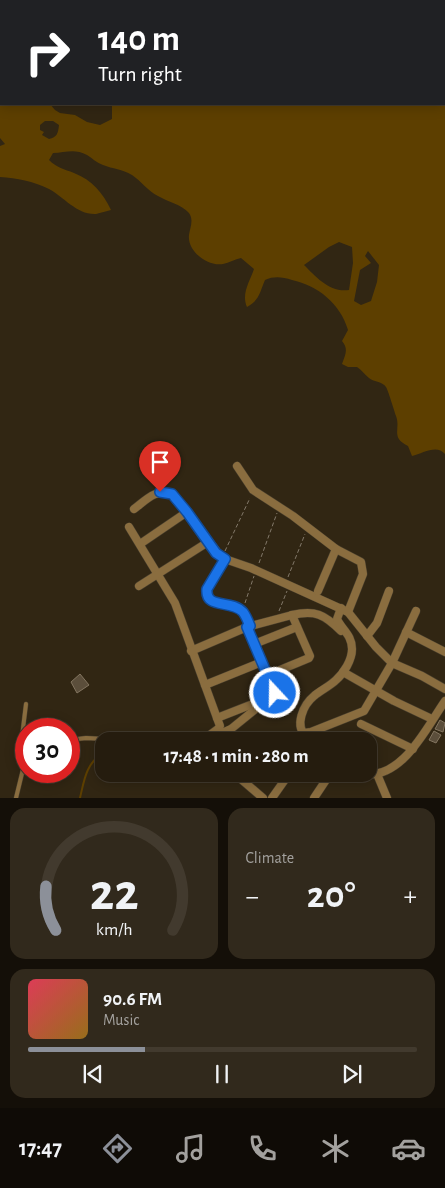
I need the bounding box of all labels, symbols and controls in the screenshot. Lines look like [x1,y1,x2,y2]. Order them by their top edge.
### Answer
icon: right [15,20,80,85]
text: 140 m [98,22,180,57]
text: Turn right [98,63,182,85]
pin [139,441,181,492]
icon: arrive [146,448,174,476]
position arrow [248,666,300,718]
speed limit sign: 30 [15,718,80,783]
text: 17:48 · 1 min · 280 m [164,747,308,766]
text: Climate [246,850,294,866]
text: 22 [89,867,138,919]
text: 20° [307,877,356,915]
text: − [246,883,259,911]
text: + [404,883,417,911]
text: km/h [95,921,132,939]
text: 90.6 FM [103,990,162,1009]
text: Music [103,1012,139,1028]
icon: previous [79,1060,107,1088]
icon: pause [208,1060,236,1088]
icon: next [338,1060,366,1088]
icon: directions [100,1131,135,1166]
icon: music [173,1131,208,1166]
icon: phone [245,1131,280,1166]
icon: climate [318,1131,353,1166]
icon: car [391,1131,426,1166]
text: 17:47 [19,1137,62,1159]

